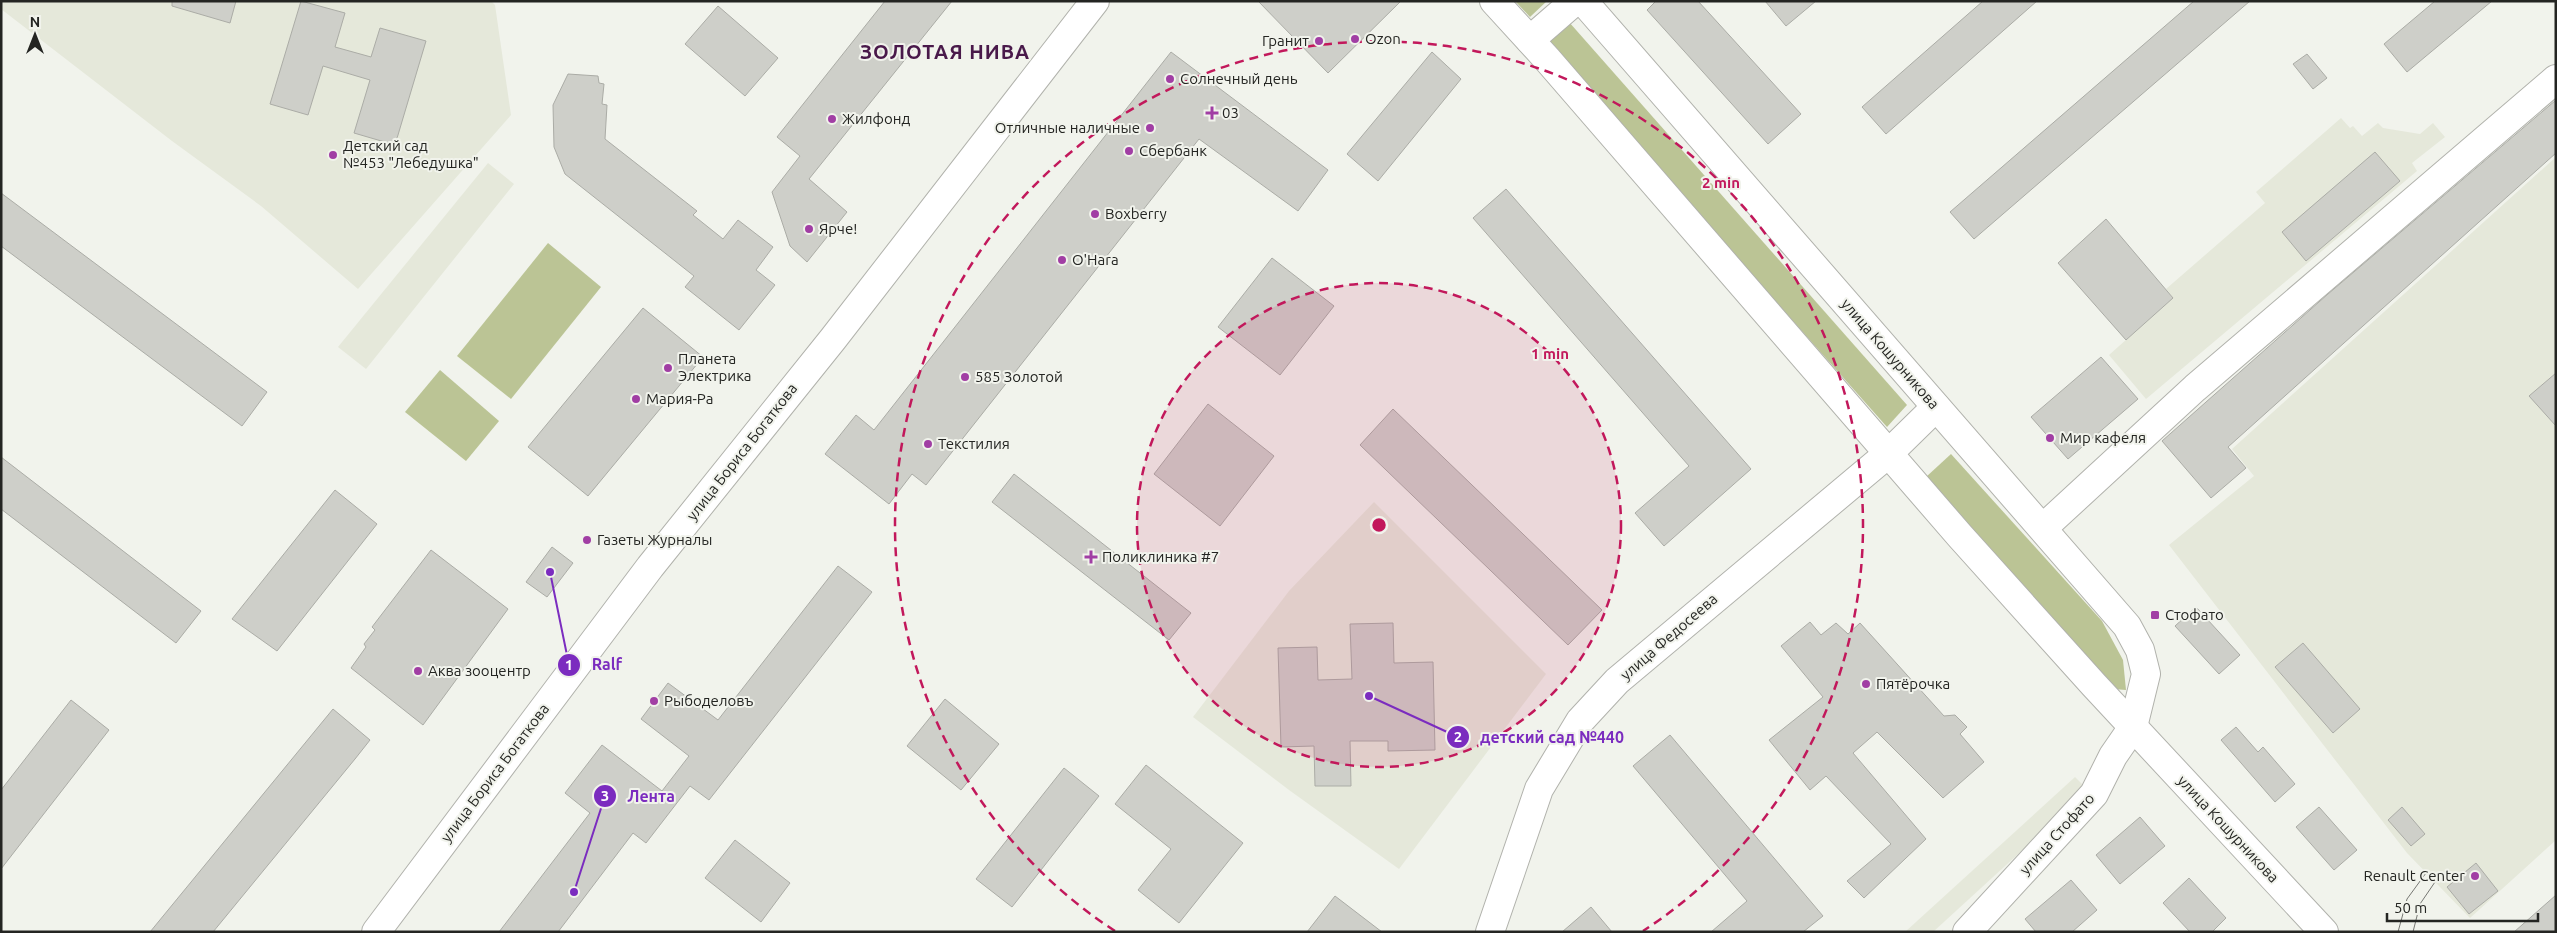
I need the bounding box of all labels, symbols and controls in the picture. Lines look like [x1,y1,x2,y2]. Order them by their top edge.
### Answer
north arrow [10,10,60,60]
text: N [30,14,40,30]
place label: Ozon [1365,30,1401,47]
place label: Гранит [1262,32,1309,49]
marker: Ozon [1349,33,1361,45]
marker: Гранит [1313,35,1325,47]
district label: ЗОЛОТАЯ НИВА [860,40,1030,63]
place label: Солнечный день [1180,70,1298,87]
marker: Солнечный день [1164,73,1176,85]
place label: 03 [1222,104,1239,121]
marker: 03 [1206,107,1218,119]
place label: Жилфонд [842,110,911,127]
marker: Жилфонд [826,113,838,125]
place label: Отличные наличные [995,119,1140,136]
marker: Отличные наличные [1144,122,1156,134]
place label: Детский сад №453 "Лебедушка" [343,137,479,171]
place label: Сбербанк [1139,142,1207,159]
marker: Сбербанк [1123,145,1135,157]
marker: Детский сад №453 "Лебедушка" [327,149,339,161]
text: 2 min [1702,174,1740,191]
place label: Boxberry [1105,205,1167,222]
marker: Boxberry [1089,208,1101,220]
place label: Ярче! [819,220,857,237]
marker: Ярче! [803,223,815,235]
place label: O'Hara [1072,251,1119,268]
marker: O'Hara [1056,254,1068,266]
street label: улица Кошурникова [1838,295,1943,412]
text: 1 min [1531,345,1569,362]
place label: Планета Электрика [678,350,752,384]
marker: Планета Электрика [662,362,674,374]
place label: 585 Золотой [975,368,1063,385]
marker: 585 Золотой [959,371,971,383]
street label: улица Бориса Богаткова [683,380,800,523]
place label: Мария-Ра [646,390,713,407]
marker: Мария-Ра [630,393,642,405]
place label: Мир кафеля [2060,429,2146,446]
marker: Мир кафеля [2044,432,2056,444]
place label: Текстилия [938,435,1010,452]
marker: Текстилия [922,438,934,450]
centre of rings [1370,516,1388,534]
place label: Газеты Журналы [597,531,712,548]
marker: Газеты Журналы [581,534,593,546]
place label: Поликлиника #7 [1102,548,1219,565]
marker: Поликлиника #7 [1084,550,1098,564]
street label: улица Федосеева [1617,590,1721,683]
place label: Стофато [2165,606,2224,623]
marker: Стофато [2149,609,2161,621]
callout: Ralf [557,649,632,680]
text: Ralf [592,655,623,673]
text: 1 [565,656,573,673]
place label: Аква зооцентр [428,662,531,679]
marker: Аква зооцентр [412,665,424,677]
place label: Пятёрочка [1876,675,1950,692]
marker: Пятёрочка [1860,678,1872,690]
place label: Рыбоделовъ [664,692,754,709]
marker: Рыбоделовъ [648,695,660,707]
street label: улица Бориса Богаткова [437,700,552,845]
callout: детский сад №440 [1445,722,1634,753]
text: 2 [1454,728,1462,745]
text: детский сад №440 [1480,728,1624,746]
street label: улица Кошурникова [2174,772,2282,886]
callout: Лента [592,781,685,812]
text: 3 [601,787,609,804]
text: Лента [627,787,675,805]
street label: улица Стофато [2016,790,2098,878]
place label: Renault Center [2363,867,2465,884]
marker: Renault Center [2469,870,2481,882]
scale bar [2387,890,2538,922]
text: 50 m [2394,899,2427,916]

